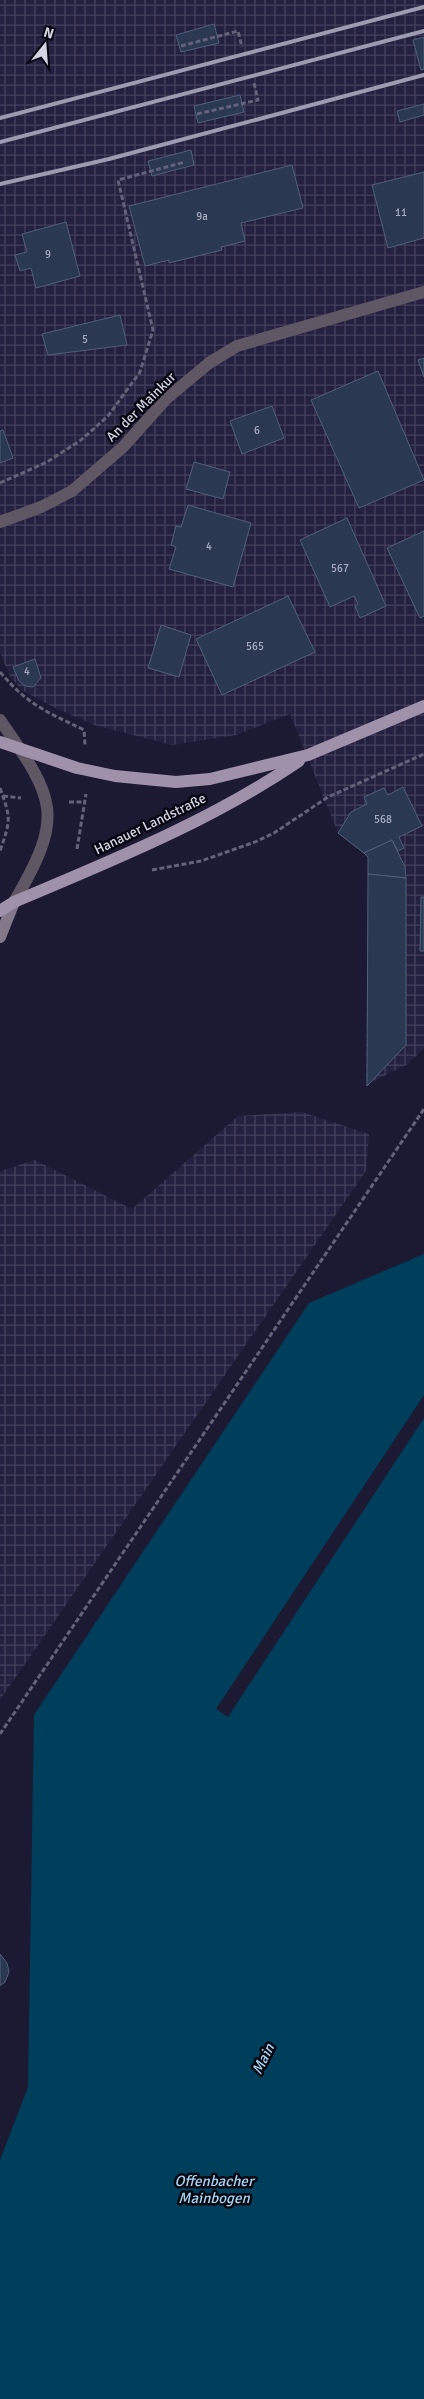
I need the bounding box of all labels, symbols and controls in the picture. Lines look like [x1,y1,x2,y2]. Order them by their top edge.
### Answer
north arrow [20,20,70,70]
text: N [42,23,56,43]
house number: 11 [395,206,407,219]
house number: 9a [196,210,208,223]
house number: 9 [45,248,51,261]
house number: 5 [82,333,88,346]
street label: An der Mainkur [103,368,180,445]
house number: 6 [254,424,260,437]
house number: 4 [206,540,212,553]
house number: 567 [331,562,349,575]
house number: 565 [246,640,264,653]
house number: 4 [24,665,30,678]
street label: Hanauer Landstraße [91,790,209,858]
house number: 568 [374,813,392,826]
water label: Main [248,2040,278,2077]
water label: Offenbacher Mainbogen [175,2172,256,2207]

